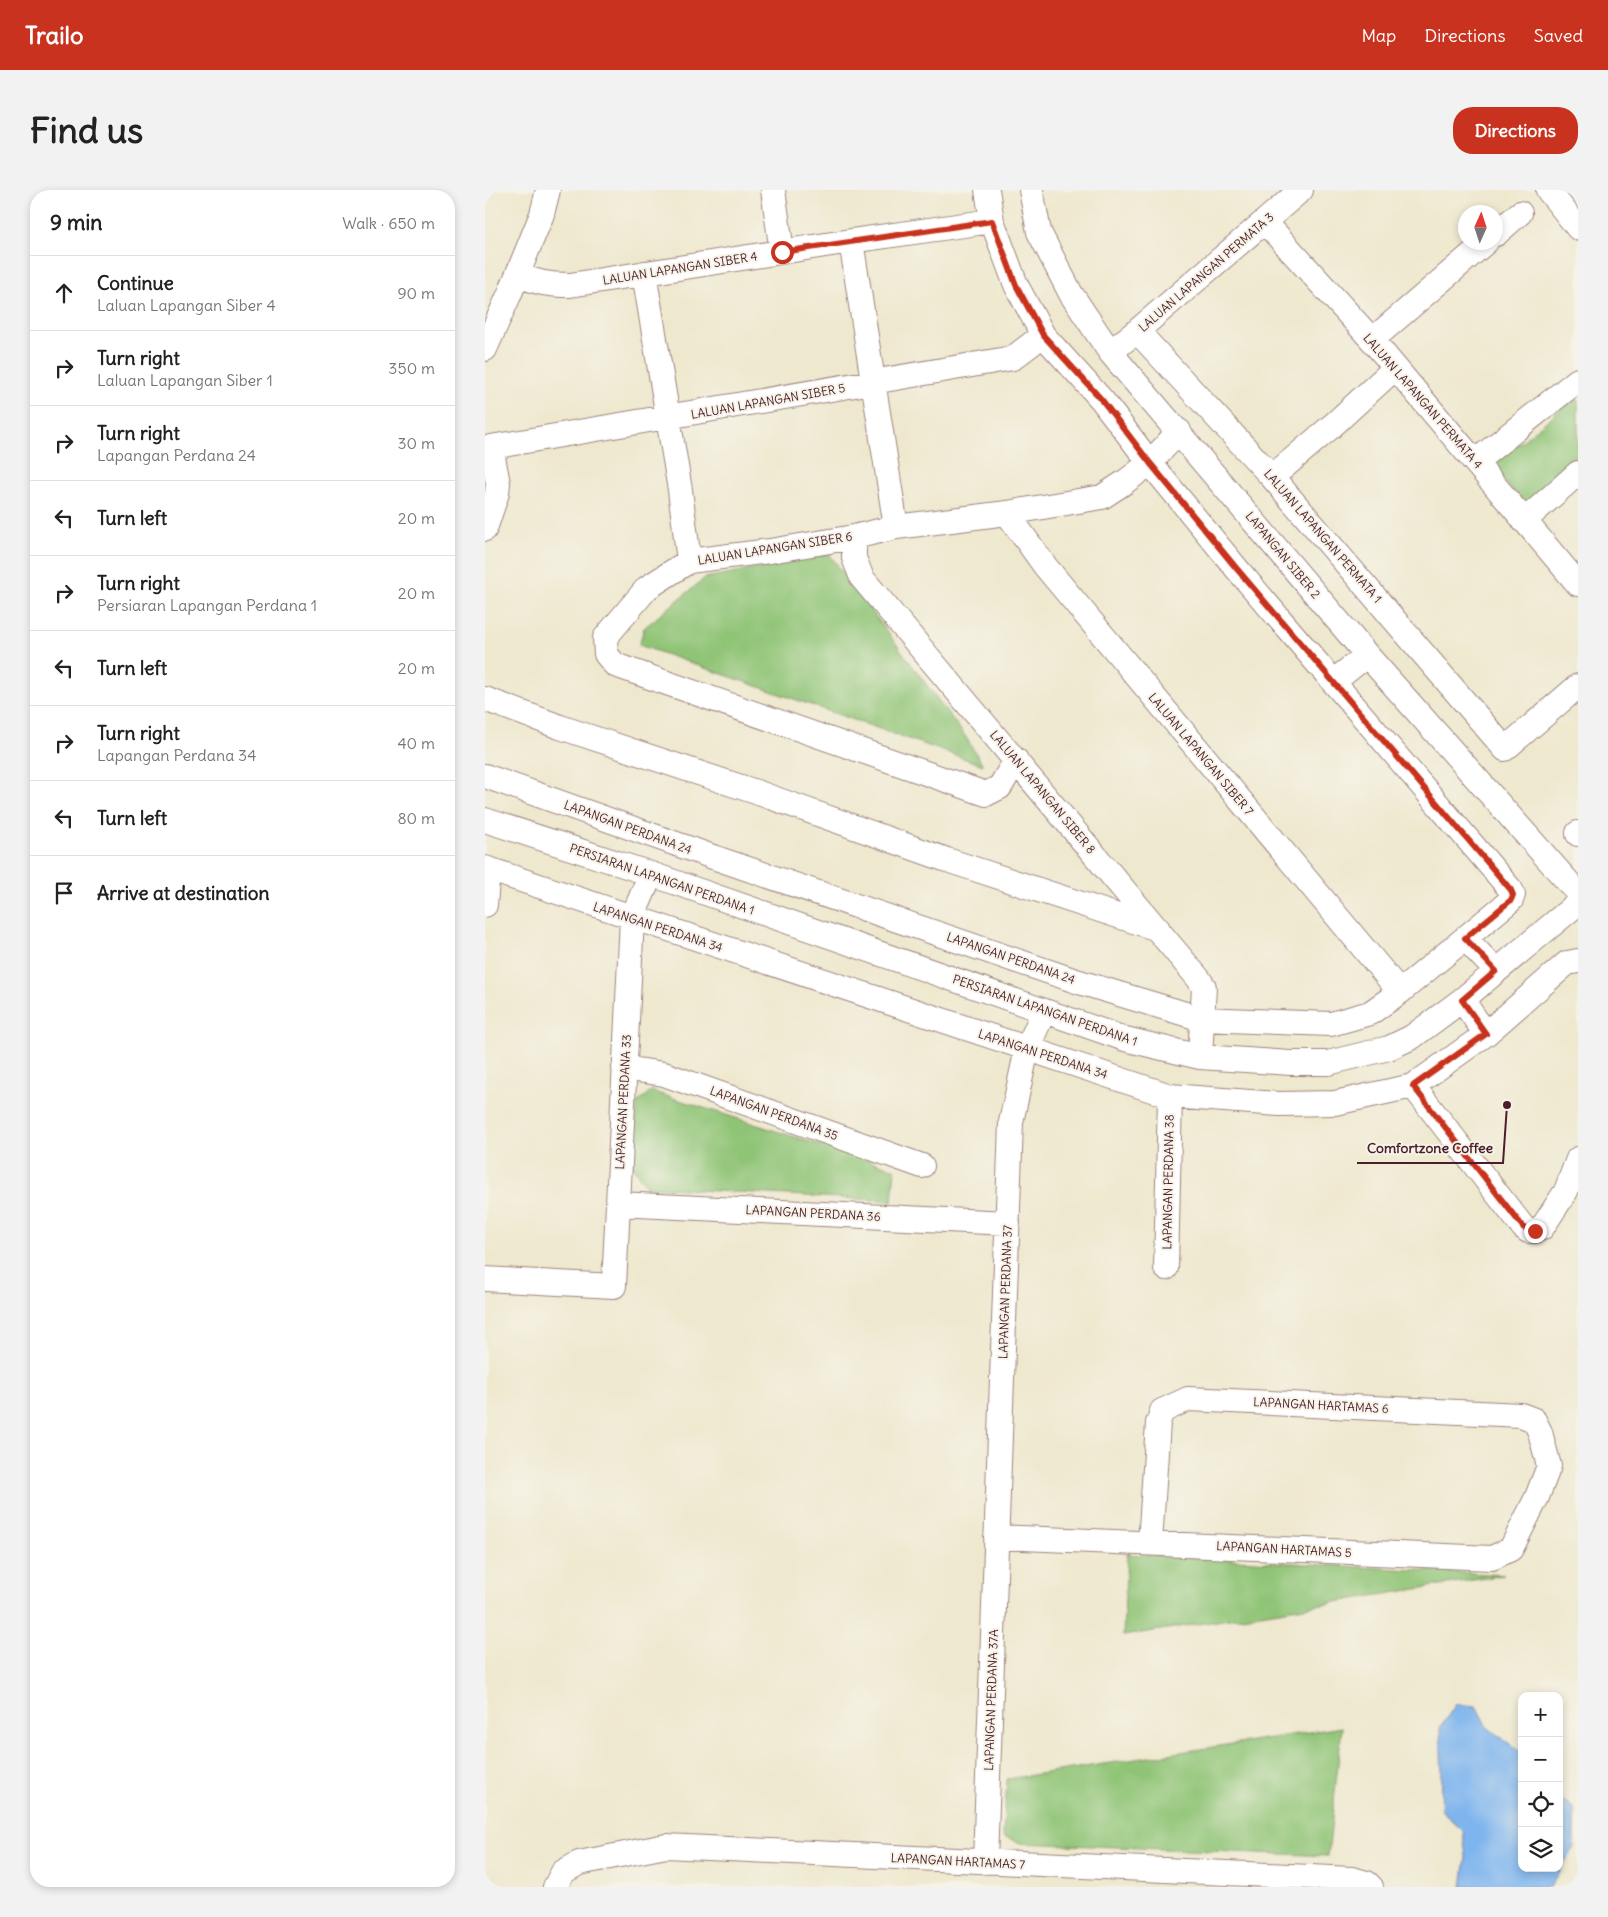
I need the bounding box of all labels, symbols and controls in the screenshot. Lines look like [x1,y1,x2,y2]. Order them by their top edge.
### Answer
text: Trailo [25,20,83,50]
text: Map [1361,24,1396,47]
text: Directions [1424,24,1506,47]
text: Saved [1534,24,1583,47]
button: Directions [1453,107,1578,154]
text: Find us [30,108,143,152]
north arrow [1458,205,1503,250]
text: 9 min [50,209,102,236]
street label: LALUAN LAPANGAN PERMATA 3 [1135,209,1277,335]
text: Walk · 650 m [342,213,435,233]
route start [771,241,794,264]
street label: LALUAN LAPANGAN SIBER 4 [602,248,758,288]
text: Continue [97,271,174,295]
icon: ahead [50,279,78,307]
text: 90 m [397,283,435,303]
text: Laluan Lapangan Siber 4 [97,295,276,315]
street label: LALUAN LAPANGAN PERMATA 4 [1360,330,1486,472]
text: Turn right [97,346,180,370]
icon: right [50,354,78,382]
text: 350 m [388,358,435,378]
text: Laluan Lapangan Siber 1 [97,370,273,390]
street label: LALUAN LAPANGAN SIBER 5 [690,380,846,422]
text: Turn right [97,421,180,445]
icon: right [50,429,78,457]
text: 30 m [398,433,435,453]
text: Lapangan Perdana 24 [97,445,256,465]
street label: LALUAN LAPANGAN PERMATA 1 [1261,466,1385,606]
icon: left [50,504,78,532]
text: Turn left [97,506,167,530]
text: 20 m [398,508,435,528]
street label: LAPANGAN SIBER 2 [1242,509,1324,602]
street label: LALUAN LAPANGAN SIBER 6 [697,528,853,568]
text: Turn right [97,571,180,595]
icon: right [50,579,78,607]
text: 20 m [398,583,435,603]
text: Persiaran Lapangan Perdana 1 [97,595,317,615]
icon: left [50,654,78,682]
text: Turn left [97,656,167,680]
text: 20 m [398,658,435,678]
street label: LALUAN LAPANGAN SIBER 7 [1145,690,1257,818]
text: Turn right [97,721,180,745]
street label: LALUAN LAPANGAN SIBER 8 [987,727,1099,857]
icon: right [50,729,78,757]
text: 40 m [397,733,435,753]
text: Lapangan Perdana 34 [97,745,256,765]
street label: LAPANGAN PERDANA 24 [562,797,694,857]
icon: left [50,804,78,832]
text: Turn left [97,806,167,830]
text: 80 m [397,808,435,828]
street label: PERSIARAN LAPANGAN PERDANA 1 [568,840,756,918]
icon: arrive [50,879,78,907]
text: Arrive at destination [97,881,270,905]
street label: LAPANGAN PERDANA 34 [591,899,725,955]
street label: LAPANGAN PERDANA 24 [945,929,1077,987]
street label: PERSIARAN LAPANGAN PERDANA 1 [951,971,1139,1049]
street label: LAPANGAN PERDANA 34 [976,1026,1110,1082]
street label: LAPANGAN PERDANA 33 [612,1034,634,1170]
street label: LAPANGAN PERDANA 35 [708,1083,840,1143]
street label: LAPANGAN PERDANA 38 [1159,1114,1177,1250]
callout: Comfortzone Coffee [1357,1134,1503,1163]
text: Comfortzone Coffee [1367,1139,1493,1157]
street label: LAPANGAN PERDANA 36 [745,1202,881,1224]
route end [1524,1220,1547,1243]
street label: LAPANGAN PERDANA 37 [995,1225,1015,1359]
street label: LAPANGAN HARTAMAS 6 [1253,1394,1389,1416]
street label: LAPANGAN HARTAMAS 5 [1216,1538,1352,1560]
street label: LAPANGAN PERDANA 37A [981,1629,1001,1771]
map controls [1518,1692,1563,1872]
button: + [1518,1692,1563,1737]
button: − [1518,1737,1563,1782]
button: locate [1518,1782,1563,1827]
button: layers [1518,1827,1563,1872]
street label: LAPANGAN HARTAMAS 7 [890,1850,1026,1872]

